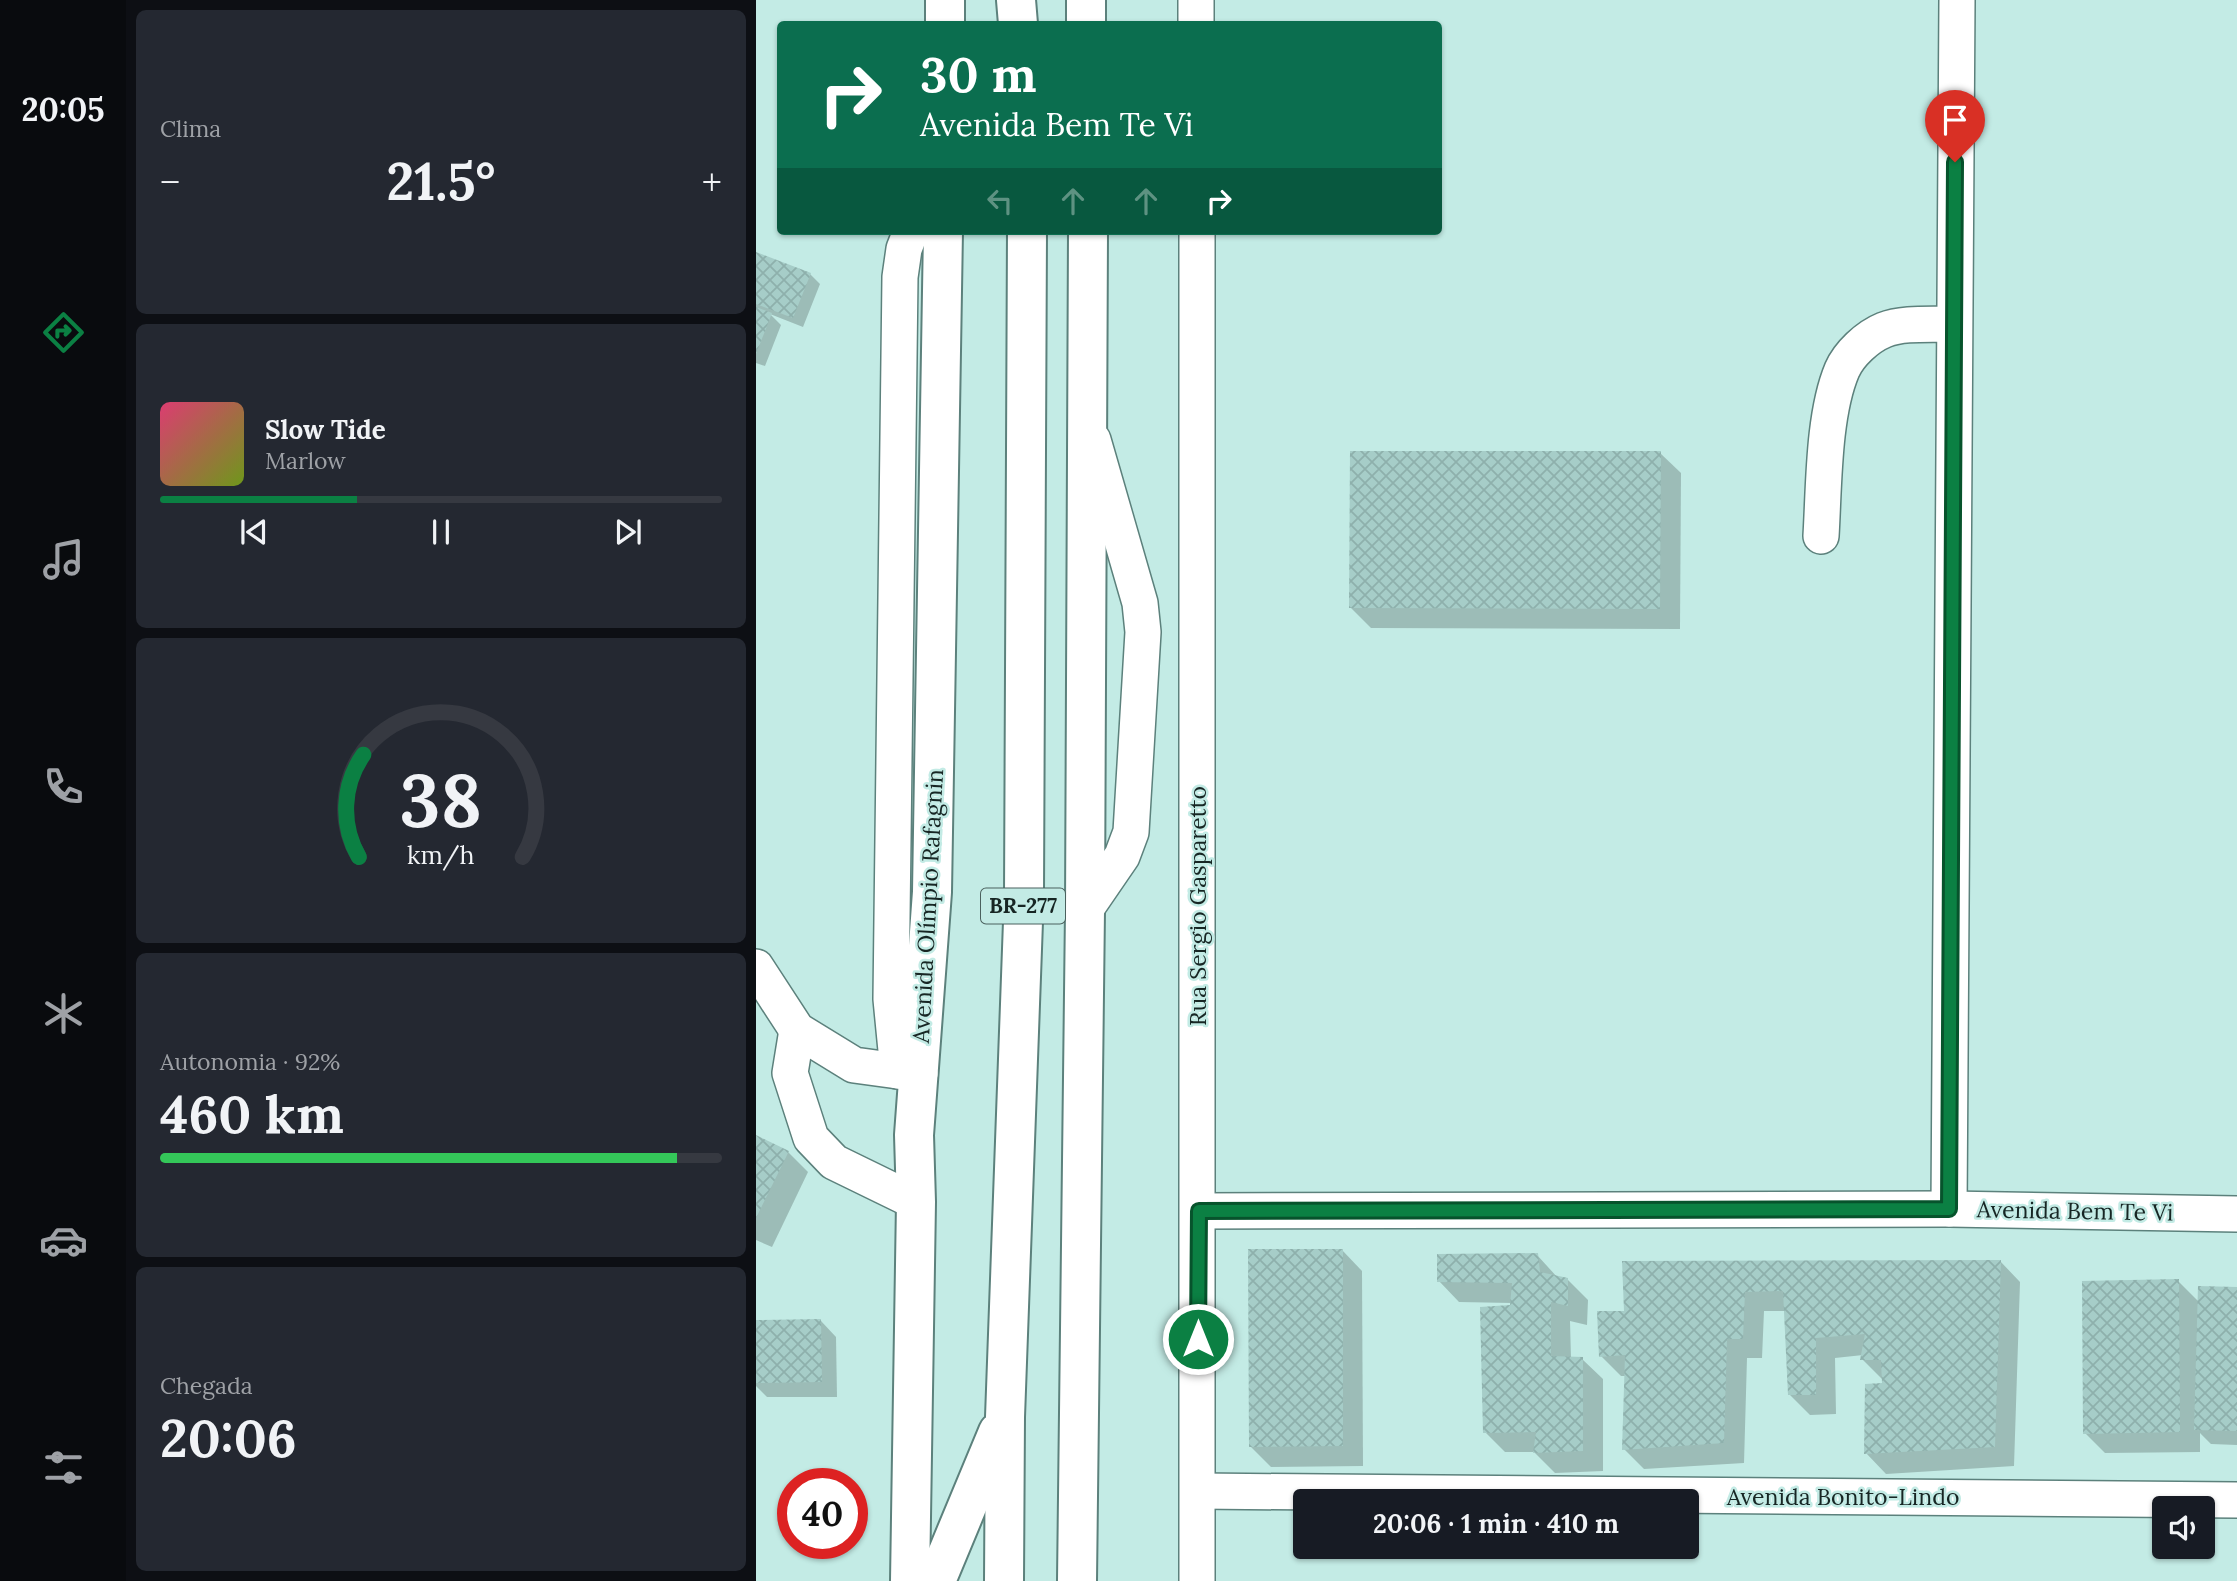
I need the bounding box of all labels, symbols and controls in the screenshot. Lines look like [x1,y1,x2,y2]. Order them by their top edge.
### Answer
text: 30 m [920,43,1037,105]
icon: right [805,49,896,140]
text: 20:05 [21,89,105,130]
pin [1925,90,1985,162]
icon: arrive [1936,101,1974,139]
text: Avenida Bem Te Vi [920,104,1194,145]
text: Clima [160,114,221,143]
text: 21.5° [387,148,495,214]
text: − [160,158,180,206]
text: + [702,158,722,206]
icon: left [981,182,1019,220]
icon: ahead [1054,182,1092,220]
icon: ahead [1127,182,1165,220]
icon: right [1200,182,1238,220]
icon: directions [39,308,88,357]
text: Slow Tide [265,413,386,446]
text: Marlow [265,446,346,475]
icon: previous [235,513,273,551]
icon: pause [422,513,460,551]
icon: next [609,513,647,551]
icon: music [39,535,88,584]
text: 38 [400,754,482,847]
icon: phone [39,762,88,811]
street label: Avenida Olímpio Rafagnin [906,768,949,1045]
street label: Rua Sergio Gasparetto [1183,786,1212,1026]
text: km/h [407,838,475,870]
road number: BR-277 [981,888,1065,923]
icon: climate [39,989,88,1038]
text: Autonomia · 92% [160,1047,340,1076]
text: 460 km [160,1081,344,1147]
street label: Avenida Bem Te Vi [1975,1194,2174,1227]
icon: car [39,1216,88,1265]
position arrow [1161,1302,1235,1376]
text: Chegada [160,1371,253,1400]
text: 20:06 [160,1405,297,1471]
icon: filters [39,1443,88,1492]
speed limit sign: 40 [777,1468,868,1559]
street label: Avenida Bonito-Lindo [1726,1482,1959,1511]
map controls [2152,1496,2215,1559]
button: sound [2152,1496,2215,1559]
text: 20:06 · 1 min · 410 m [1373,1507,1619,1540]

